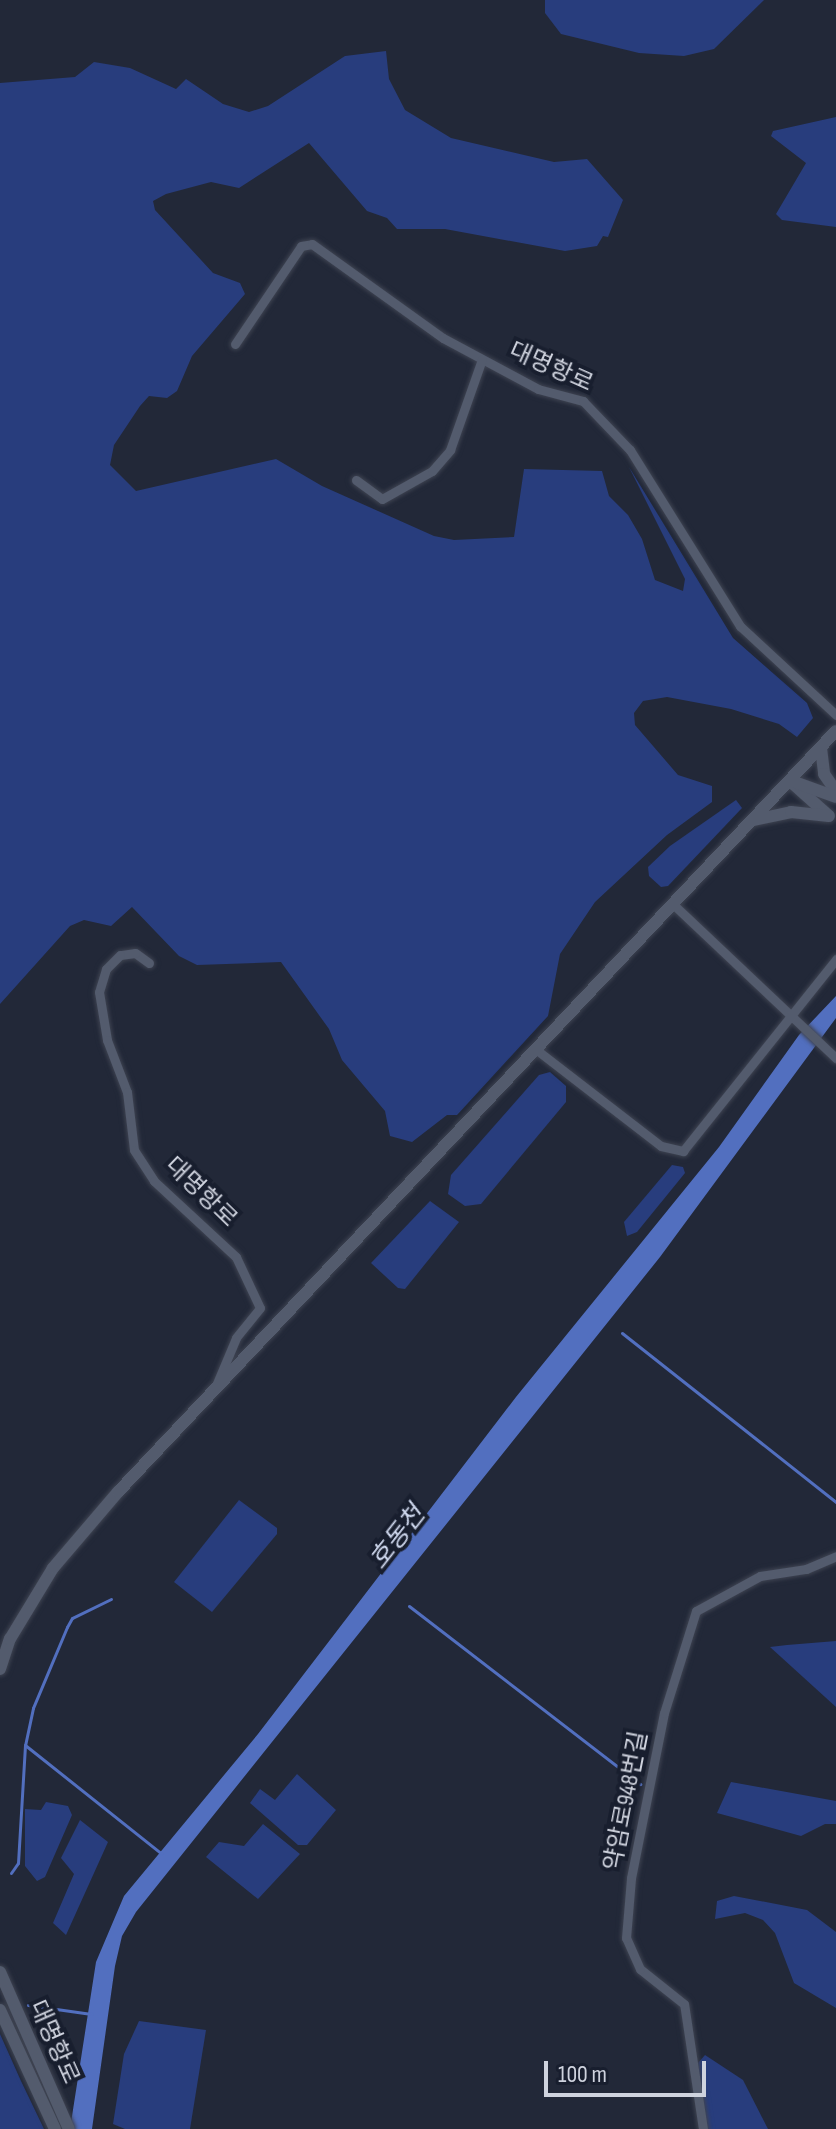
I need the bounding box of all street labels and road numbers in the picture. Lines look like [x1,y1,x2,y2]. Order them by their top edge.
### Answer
street label: 대명항로 [505,336,597,398]
street label: 대명항로 [159,1151,243,1233]
street label: 약암로948번길 [598,1729,654,1873]
street label: 대명항로 [23,1996,85,2088]

